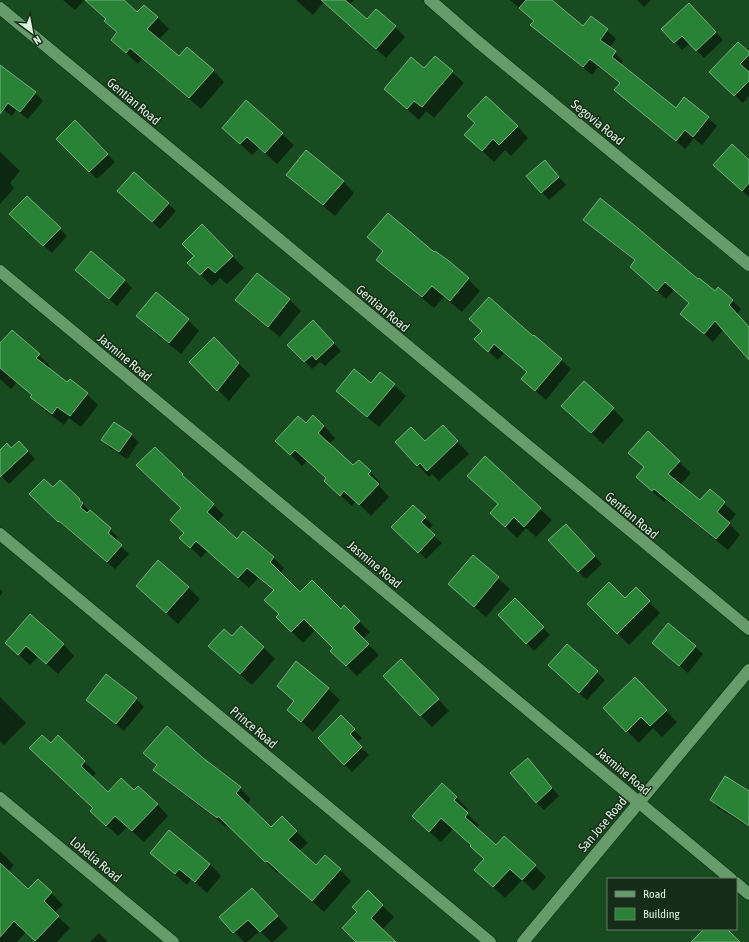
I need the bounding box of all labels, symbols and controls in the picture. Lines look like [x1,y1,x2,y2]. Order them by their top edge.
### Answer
north arrow [12,12,52,52]
text: N [31,34,43,47]
street label: Gentian Road [104,75,163,128]
street label: Segovia Road [568,97,627,148]
street label: Gentian Road [353,282,412,335]
street label: Jasmine Road [95,330,155,384]
street label: Gentian Road [602,489,661,542]
street label: Jasmine Road [345,537,405,591]
street label: Prince Road [227,703,280,751]
street label: Jasmine Road [594,744,654,798]
street label: San Jose Road [575,794,630,855]
street label: Lobelia Road [67,834,124,885]
legend [607,878,737,930]
text: Road [643,887,666,901]
text: Building [643,907,681,921]

